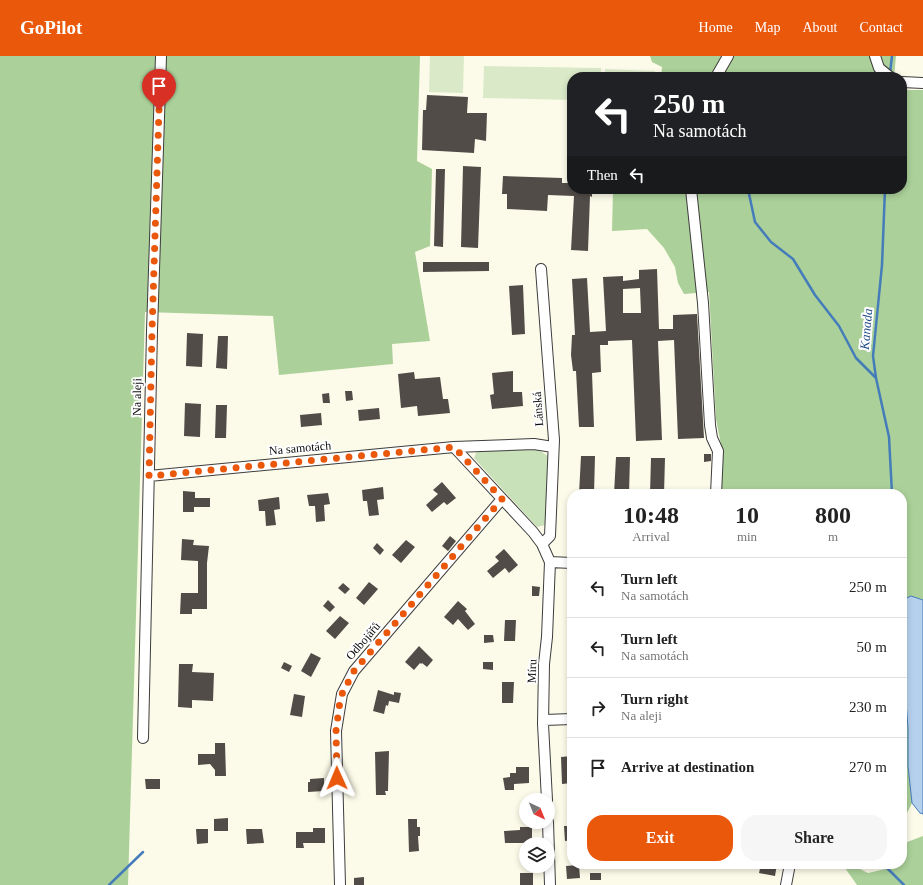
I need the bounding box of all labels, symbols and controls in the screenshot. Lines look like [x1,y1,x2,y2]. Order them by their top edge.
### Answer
text: GoPilot [20,17,82,38]
text: Home [699,20,733,35]
text: Map [755,20,780,35]
text: About [802,20,837,35]
text: Contact [859,20,903,35]
pin [142,69,176,110]
icon: arrive [148,75,170,97]
icon: left [587,88,639,140]
text: 250 m [653,88,725,119]
text: Na samotách [653,121,746,141]
icon: left [626,164,648,186]
text: Then [587,167,618,183]
water label: Kanada [857,307,875,351]
street label: Na aleji [130,377,144,416]
street label: Lánská [530,391,546,427]
street label: Na samotách [268,438,332,458]
text: 10:48 [623,502,679,528]
text: 10 [735,502,759,528]
text: 800 [815,502,851,528]
text: Arrival [632,529,670,544]
text: min [737,529,757,544]
text: m [828,529,838,544]
text: Turn left [621,571,678,587]
icon: left [587,577,609,599]
text: 250 m [849,579,887,595]
text: Na samotách [621,588,689,603]
street label: Odbojářů [343,619,383,663]
text: Turn left [621,631,678,647]
icon: left [587,637,609,659]
text: 50 m [857,639,887,655]
text: Na samotách [621,648,689,663]
street label: Míru [525,659,539,683]
text: Turn right [621,691,688,707]
icon: right [587,697,609,719]
text: 230 m [849,699,887,715]
text: Na aleji [621,708,662,723]
position arrow [316,757,358,799]
icon: arrive [587,757,609,779]
text: Arrive at destination [621,759,754,775]
text: 270 m [849,759,887,775]
north arrow [519,793,555,829]
map controls [519,793,555,873]
button: Exit [587,815,733,861]
button: Share [741,815,887,861]
button: layers [519,837,555,873]

